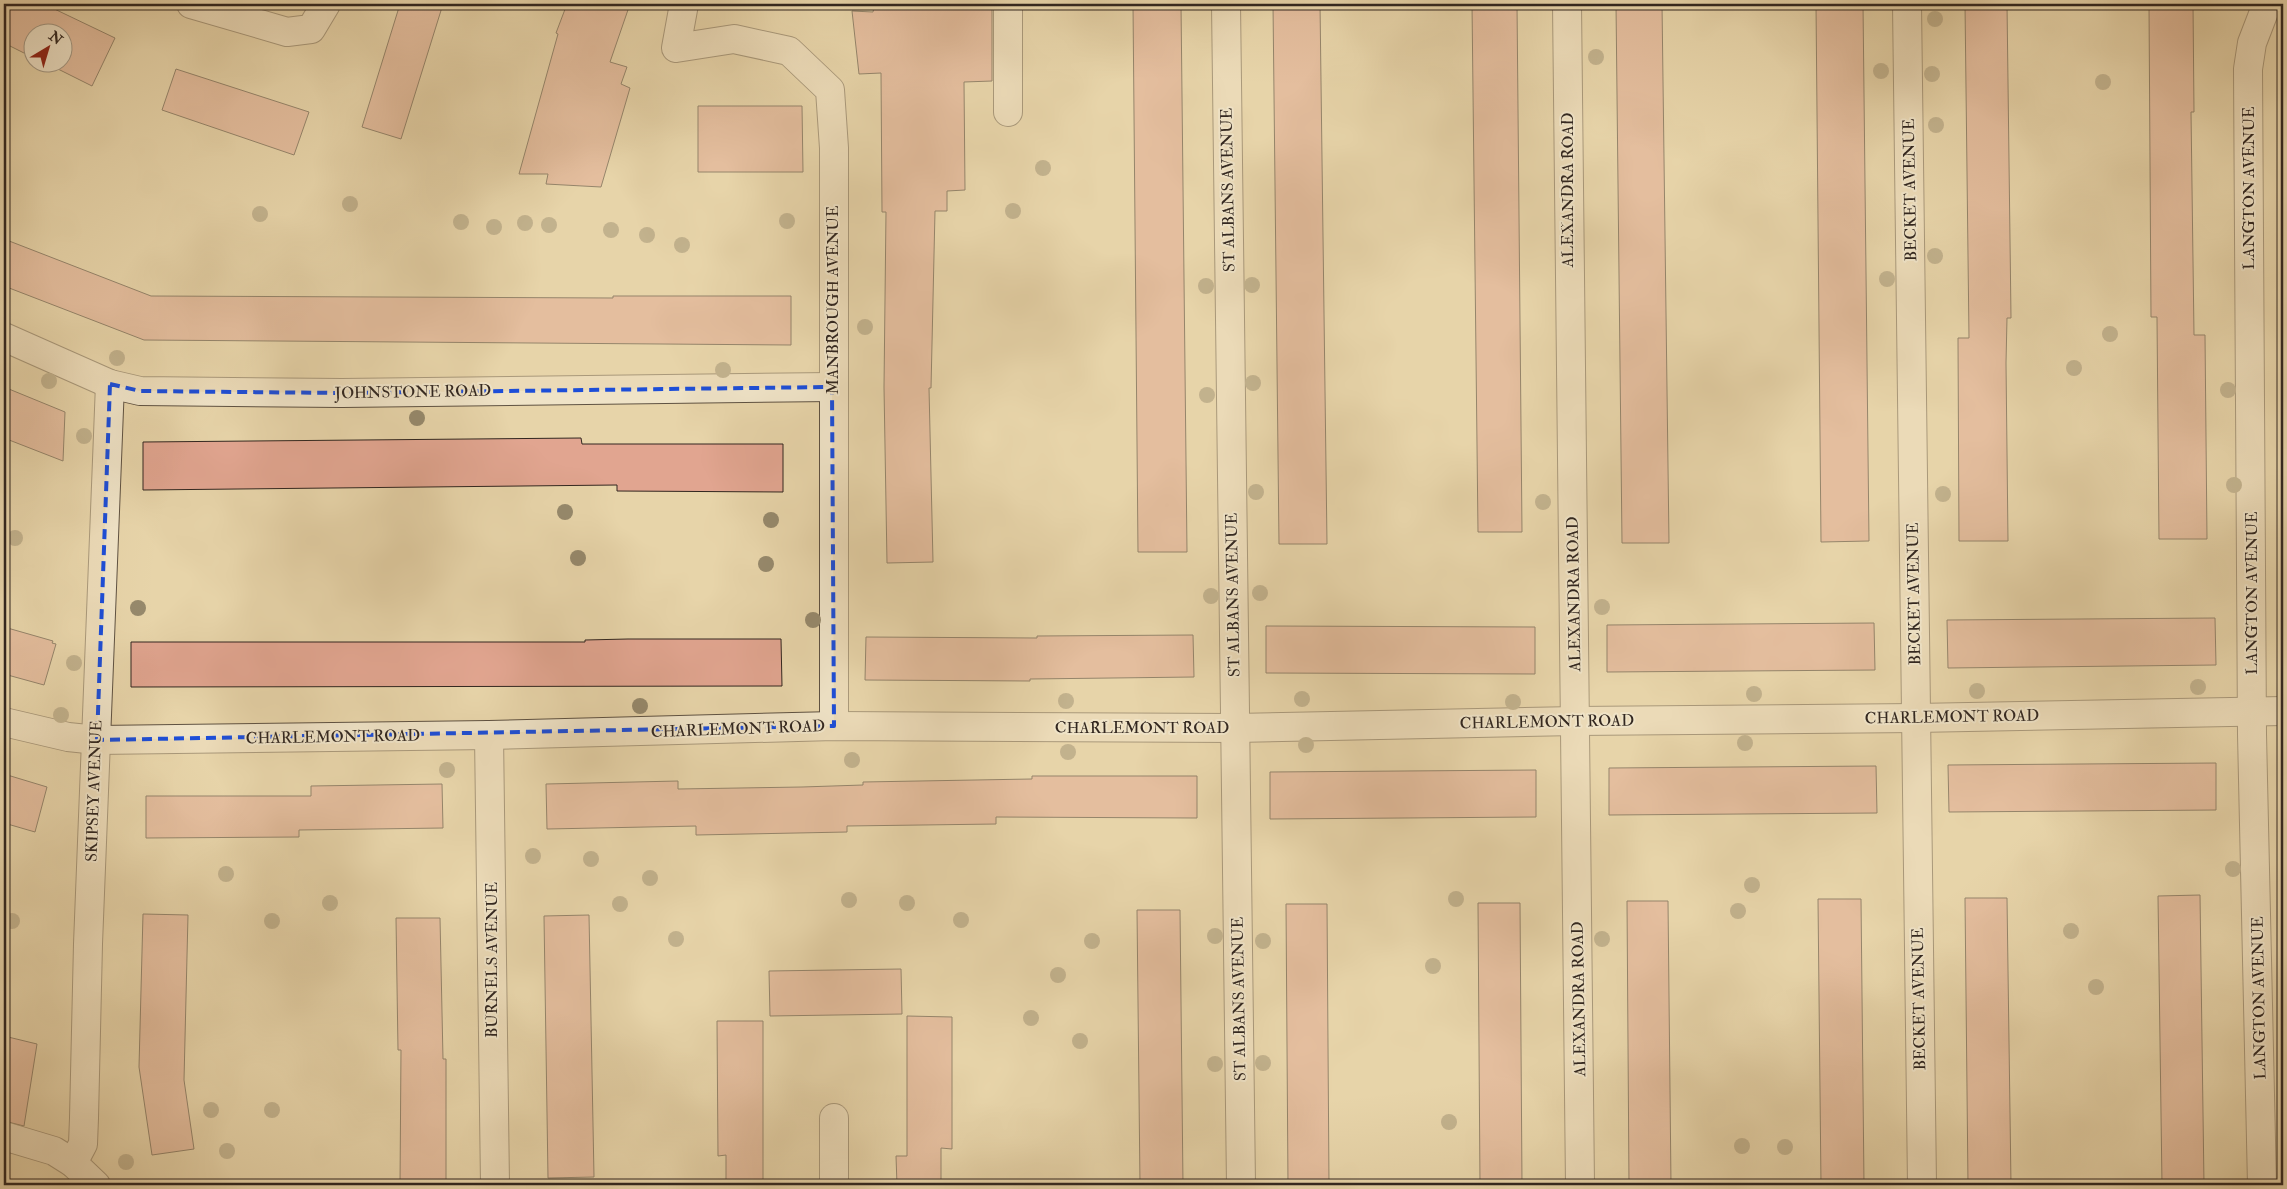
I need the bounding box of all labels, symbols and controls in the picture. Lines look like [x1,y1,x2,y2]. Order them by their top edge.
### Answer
north arrow [22,22,72,72]
text: N [45,27,66,49]
street label: LANGTON AVENUE [2239,106,2259,270]
street label: ST ALBANS AVENUE [1217,108,1239,272]
street label: ALEXANDRA ROAD [1558,112,1578,269]
street label: BECKET AVENUE [1899,118,1921,262]
street label: MANBROUGH AVENUE [823,206,843,394]
street label: JOHNSTONE ROAD [334,381,491,404]
street label: LANGTON AVENUE [2242,511,2262,675]
street label: ST ALBANS AVENUE [1222,513,1244,677]
street label: ALEXANDRA ROAD [1563,516,1585,673]
street label: BECKET AVENUE [1903,522,1925,666]
street label: CHARLEMONT ROAD [1865,705,2039,729]
street label: CHARLEMONT ROAD [1460,710,1634,734]
street label: CHARLEMONT ROAD [650,716,826,742]
street label: CHARLEMONT ROAD [1055,718,1229,738]
street label: SKIPSEY AVENUE [82,720,106,862]
street label: CHARLEMONT ROAD [246,725,420,749]
street label: BURNELS AVENUE [482,882,502,1038]
street label: LANGTON AVENUE [2248,916,2270,1080]
street label: ST ALBANS AVENUE [1228,917,1250,1081]
street label: ALEXANDRA ROAD [1568,921,1590,1078]
street label: BECKET AVENUE [1908,927,1930,1071]

